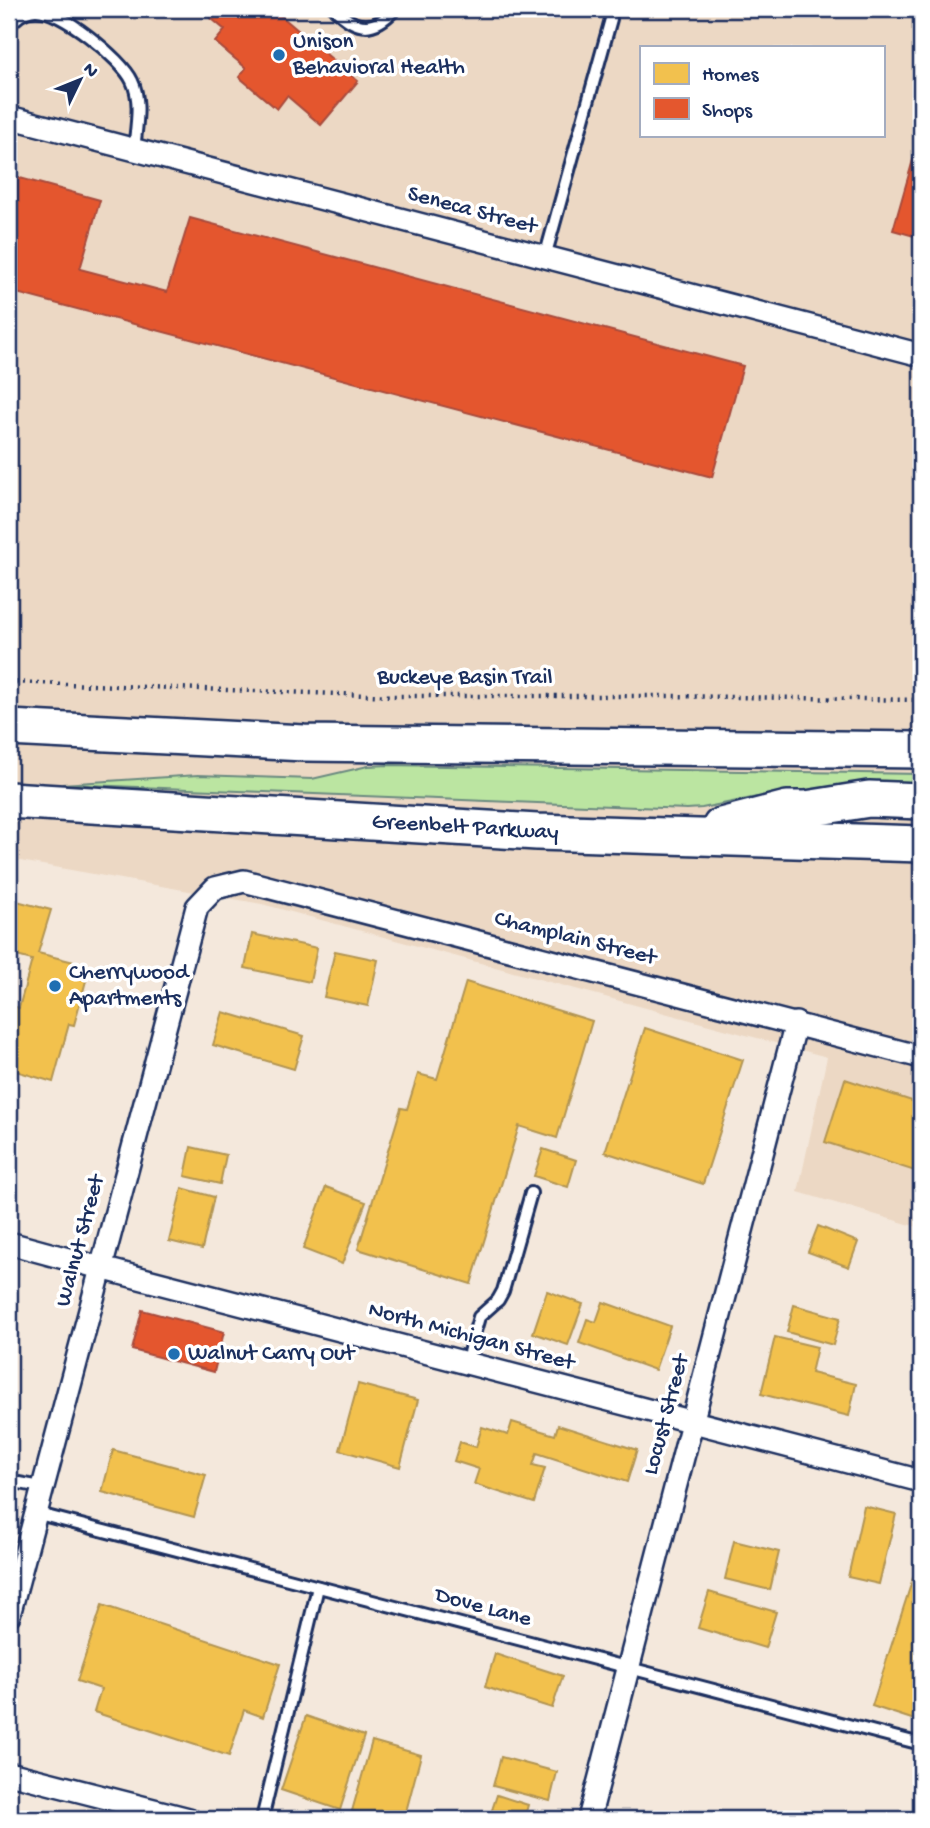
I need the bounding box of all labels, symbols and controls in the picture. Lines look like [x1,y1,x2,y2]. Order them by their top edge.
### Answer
place label: Unison Behavioral Health [292,29,465,82]
north arrow [46,46,116,116]
legend [640,46,884,136]
marker: Unison Behavioral Health [271,47,287,63]
text: N [77,58,103,83]
text: Homes [702,64,760,89]
text: Shops [702,100,753,125]
street label: Seneca Street [404,181,541,242]
street label: Buckeye Basin Trail [376,665,553,692]
street label: Greenbelt Parkway [371,809,559,846]
street label: Champlain Street [491,906,660,973]
place label: Cherrywood Apartments [69,960,190,1013]
marker: Cherrywood Apartments [47,978,63,994]
street label: Walnut Street [50,1171,112,1310]
street label: North Michigan Street [365,1297,578,1378]
place label: Walnut Carry Out [188,1341,356,1368]
marker: Walnut Carry Out [166,1346,182,1362]
street label: Locust Street [638,1350,696,1478]
street label: Dove Lane [430,1582,535,1634]

